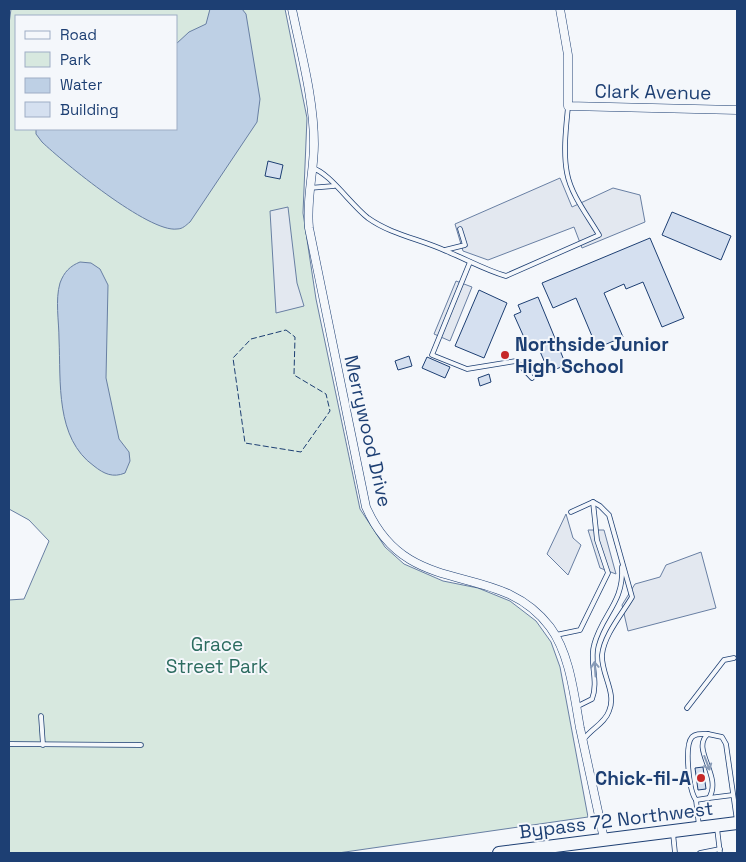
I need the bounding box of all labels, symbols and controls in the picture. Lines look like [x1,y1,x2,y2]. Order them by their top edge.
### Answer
legend [15,15,178,130]
text: Road [60,25,97,44]
text: Park [60,50,91,69]
text: Water [60,75,103,94]
street label: Clark Avenue [594,78,712,106]
text: Building [60,100,119,119]
place label: Northside Junior High School [515,332,669,379]
marker: Northside Junior High School [499,349,511,361]
street label: Merrywood Drive [338,353,398,509]
park label: Grace Street Park [166,632,268,679]
one-way arrow [590,661,599,677]
one-way arrow [703,755,712,770]
place label: Chick-fil-A [595,766,691,791]
marker: Chick-fil-A [695,772,707,784]
street label: Bypass 72 Northwest [517,796,715,844]

